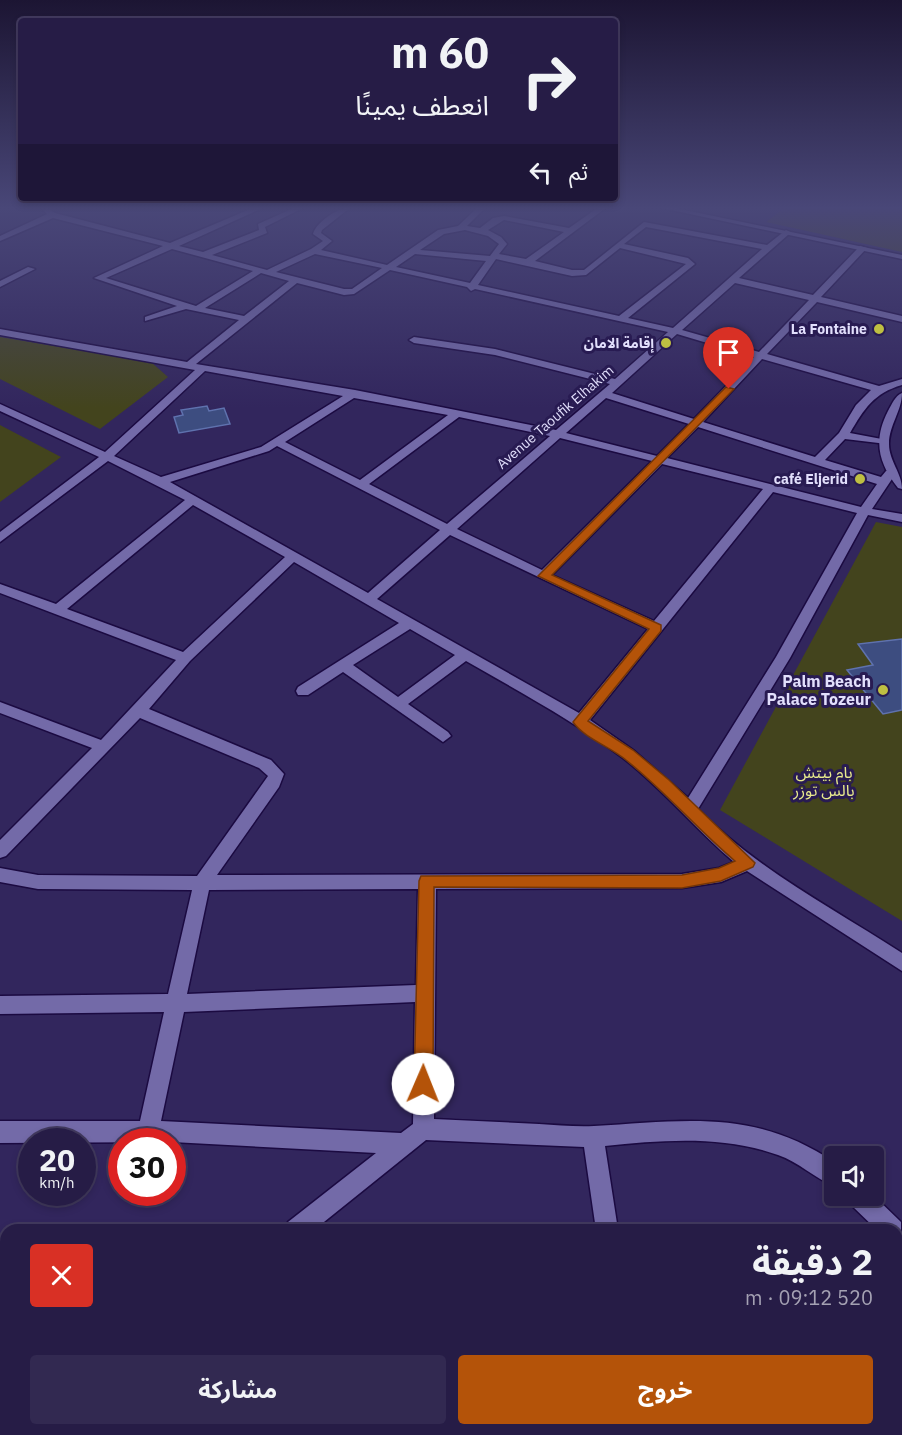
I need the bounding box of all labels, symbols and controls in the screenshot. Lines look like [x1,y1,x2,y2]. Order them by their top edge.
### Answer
text: 60 m [391,25,489,80]
icon: right [510,42,588,120]
text: انعطف يمينًا [355,87,489,122]
icon: left [524,156,557,189]
text: ثم [569,157,588,186]
place label: La Fontaine [791,320,867,338]
marker: La Fontaine [872,322,886,336]
pin [703,327,754,389]
place label: إقامة الامان [584,334,655,353]
marker: إقامة الامان [659,336,673,350]
icon: arrive [712,336,745,369]
street label: Avenue Taoufik Elhakim [493,361,617,473]
place label: café Eljerid [774,470,848,488]
marker: café Eljerid [853,472,867,486]
place label: Palm Beach Palace Tozeur [766,671,872,709]
marker: Palm Beach Palace Tozeur [876,683,890,697]
park label: بام بيتش بالس توزر [792,762,855,800]
position arrow [391,1052,455,1116]
speed limit sign: 30 [108,1128,186,1206]
text: 20 [39,1140,75,1179]
map controls [824,1146,884,1206]
button: sound [824,1146,884,1206]
text: km/h [39,1173,75,1192]
text: 2 دقيقة [752,1238,873,1285]
button: close [30,1244,93,1307]
text: 520 m · 09:12 [745,1284,873,1311]
button: مشاركة [30,1355,446,1424]
button: خروج [458,1355,873,1424]

